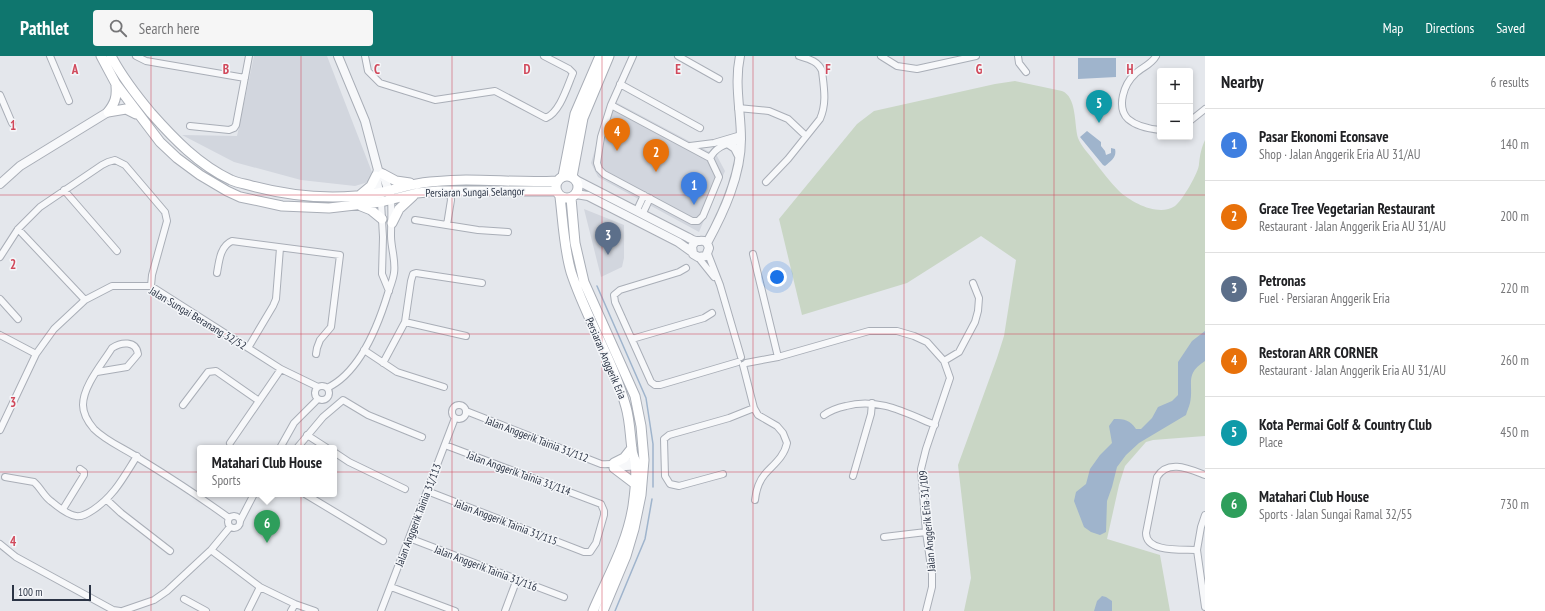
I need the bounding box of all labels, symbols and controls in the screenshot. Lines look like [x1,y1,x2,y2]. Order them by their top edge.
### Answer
search box [93,10,373,46]
text: Pathlet [20,16,69,40]
icon: search [107,17,129,39]
text: Search here [139,19,200,38]
text: Map [1383,19,1403,37]
text: Directions [1425,19,1474,37]
text: Saved [1496,19,1525,37]
text: A [71,61,79,78]
text: B [223,61,229,78]
text: C [374,61,380,78]
text: D [524,61,531,78]
text: E [675,61,681,78]
text: F [825,61,831,78]
text: G [976,61,983,78]
text: H [1127,61,1134,78]
map controls [1157,68,1193,140]
button: + [1157,68,1193,104]
text: Nearby [1221,71,1264,93]
text: 6 results [1490,74,1529,91]
pin: 5 [1086,90,1112,123]
button: − [1157,104,1193,140]
text: 1 [10,117,16,134]
pin: 4 [604,118,630,151]
text: Pasar Ekonomi Econsave [1259,127,1389,146]
text: 1 [1231,136,1237,153]
text: 140 m [1500,136,1529,153]
pin: 2 [643,139,669,172]
text: Shop · Jalan Anggerik Eria AU 31/AU [1259,146,1421,163]
pin: 1 [681,172,707,205]
street label: Persiaran Sungai Selangor [425,184,525,200]
text: Grace Tree Vegetarian Restaurant [1259,199,1435,218]
text: 2 [1231,208,1237,225]
text: 200 m [1500,208,1529,225]
text: Restaurant · Jalan Anggerik Eria AU 31/AU [1259,218,1446,235]
pin: 3 [595,222,621,255]
text: 2 [10,256,16,273]
your location [767,267,787,287]
text: Petronas [1259,271,1306,290]
text: 3 [1231,280,1237,297]
text: 220 m [1500,280,1529,297]
street label: Jalan Sungai Beranang 32/52 [146,283,249,353]
text: Fuel · Persiaran Anggerik Eria [1259,290,1390,307]
street label: Persiaran Anggerik Eria [582,315,630,401]
text: Restoran ARR CORNER [1259,343,1378,362]
text: 4 [1231,352,1237,369]
text: 260 m [1500,352,1529,369]
text: Restaurant · Jalan Anggerik Eria AU 31/AU [1259,362,1446,379]
text: 3 [10,394,16,411]
street label: Jalan Anggerik Tainia 31/112 [483,413,590,465]
text: Kota Permai Golf & Country Club [1259,415,1432,434]
text: 5 [1231,424,1237,441]
text: 450 m [1500,424,1529,441]
text: Place [1259,434,1283,451]
popup [197,445,337,497]
street label: Jalan Anggerik Tainia 31/114 [464,447,573,498]
text: Matahari Club House [212,453,322,472]
street label: Jalan Anggerik Tainia 31/113 [392,462,444,569]
street label: Jalan Anggerik Eria 31/109 [916,470,938,573]
text: Sports [212,472,241,489]
text: Matahari Club House [1259,487,1369,506]
street label: Jalan Anggerik Tainia 31/115 [452,496,559,548]
text: 6 [1231,496,1237,513]
text: 730 m [1500,496,1529,513]
text: Sports · Jalan Sungai Ramal 32/55 [1259,506,1412,523]
pin: 6 [254,510,280,543]
text: 4 [10,533,17,550]
street label: Jalan Anggerik Tainia 31/116 [432,542,539,594]
scale bar [12,583,91,602]
text: 100 m [18,585,42,599]

